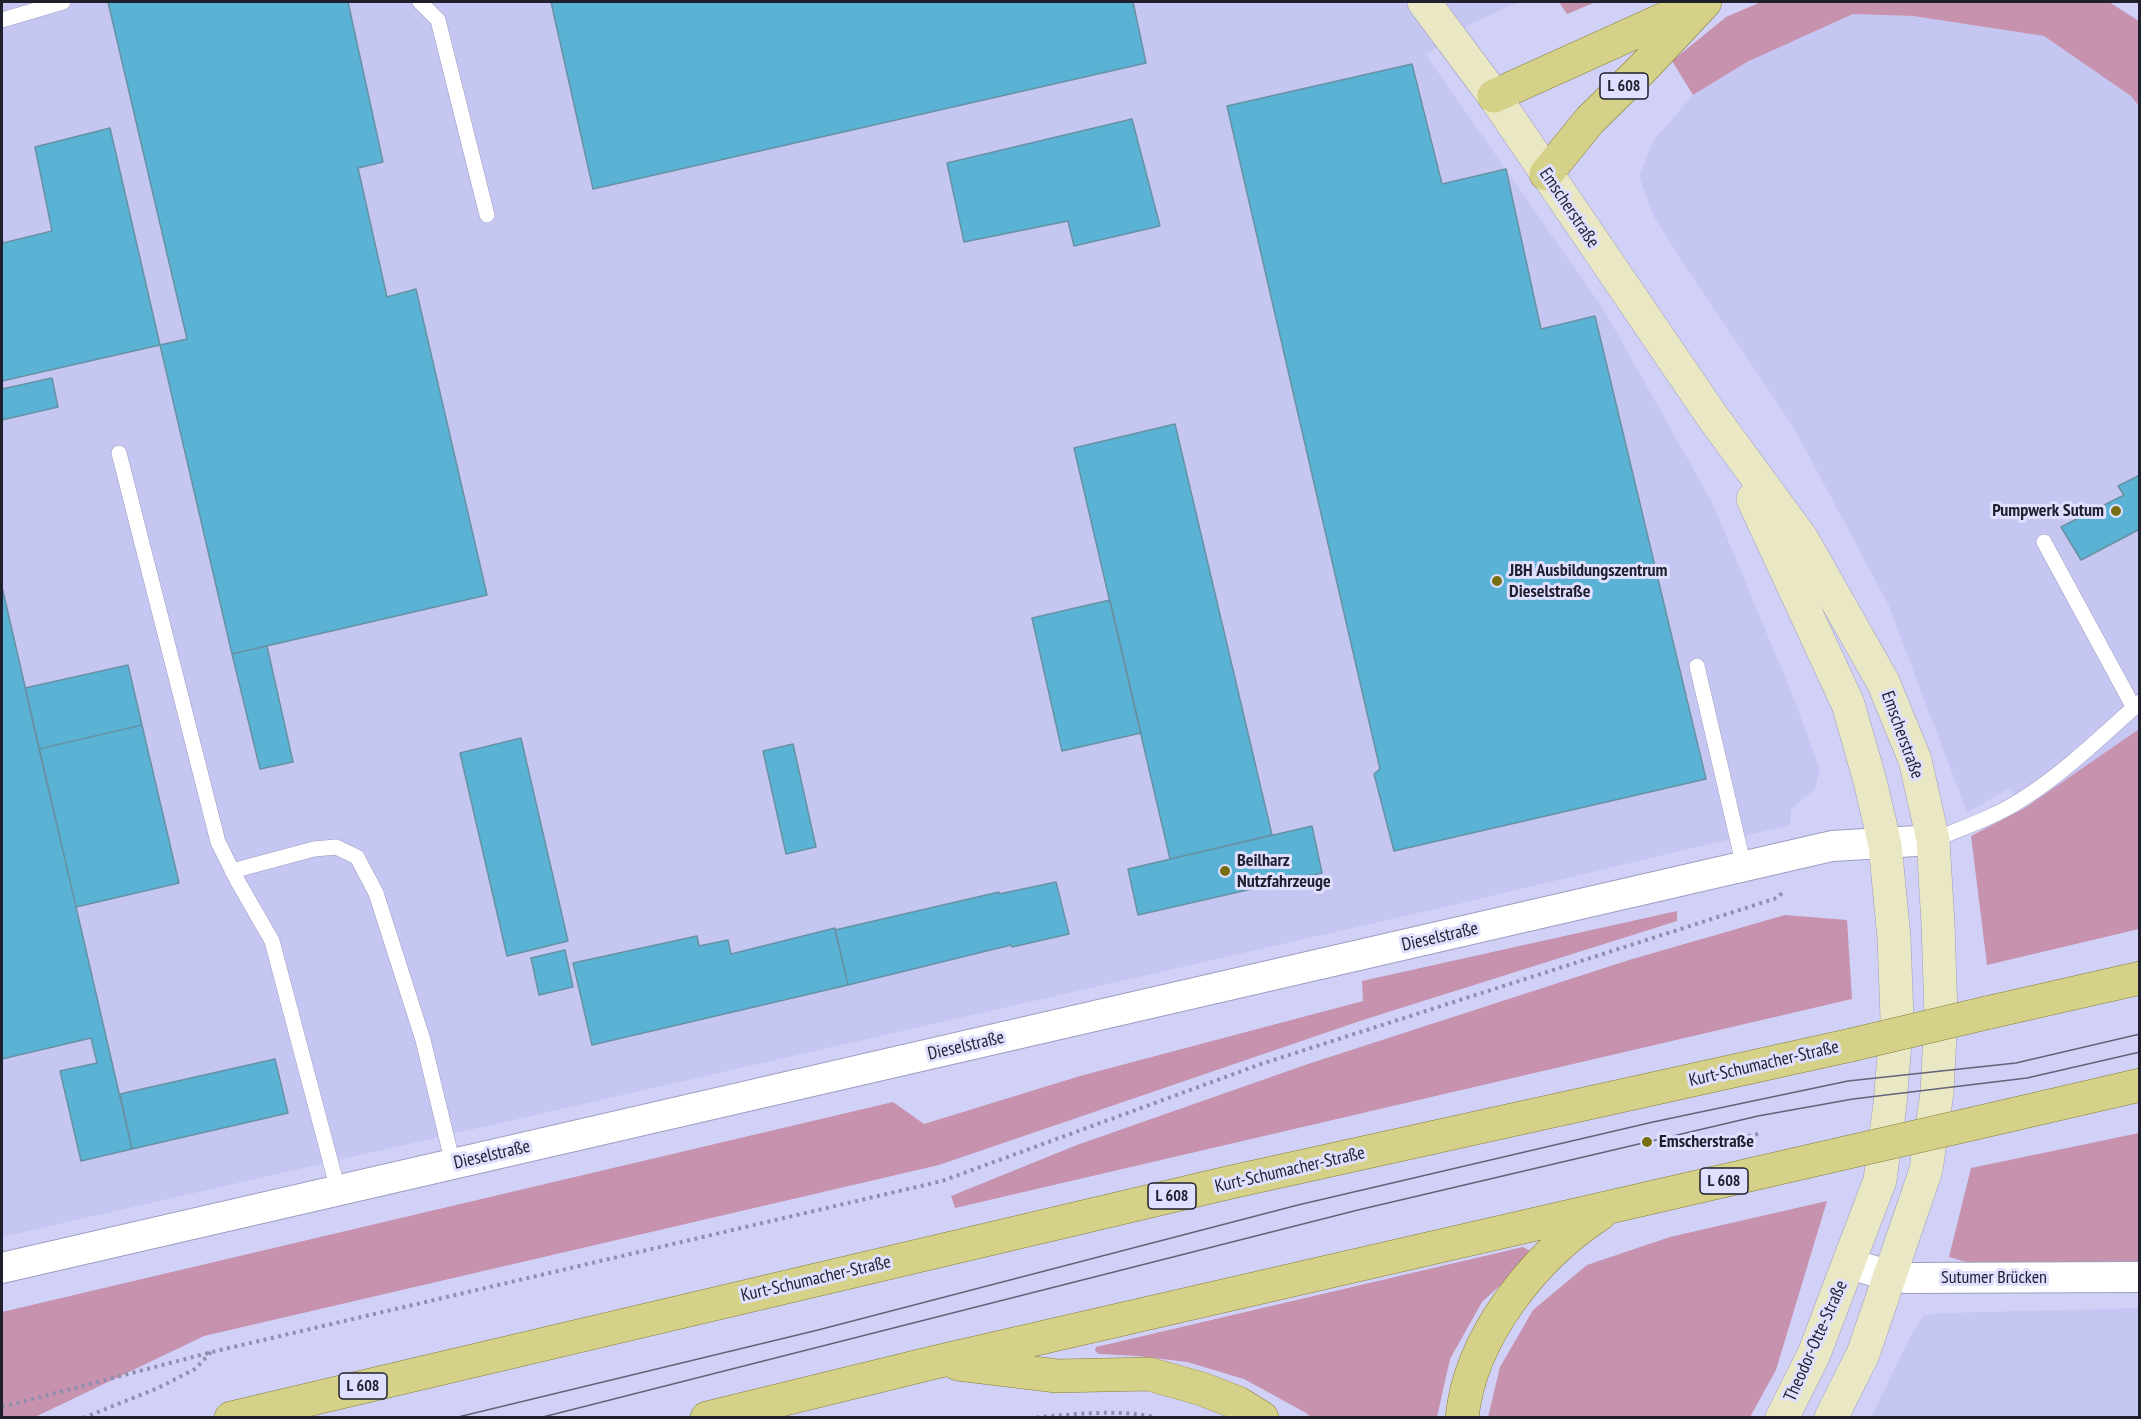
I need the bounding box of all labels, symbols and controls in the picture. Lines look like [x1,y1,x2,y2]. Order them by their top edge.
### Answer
road number: L 608 [1600,73,1648,99]
street label: Emscherstraße [1534,164,1604,252]
place label: Pumpwerk Sutum [1992,500,2104,522]
marker: Pumpwerk Sutum [2109,504,2123,518]
place label: JBH Ausbildungszentrum Dieselstraße [1509,560,1667,602]
marker: JBH Ausbildungszentrum Dieselstraße [1490,574,1504,588]
street label: Emscherstraße [1876,688,1928,782]
place label: Beilharz Nutzfahrzeuge [1237,850,1331,892]
marker: Beilharz Nutzfahrzeuge [1218,864,1232,878]
street label: Dieselstraße [1400,918,1480,956]
street label: Dieselstraße [926,1027,1006,1065]
street label: Kurt-Schumacher-Straße [1687,1036,1841,1092]
place label: Emscherstraße [1659,1131,1754,1153]
marker: Emscherstraße [1640,1135,1654,1149]
street label: Dieselstraße [452,1136,532,1174]
street label: Kurt-Schumacher-Straße [1213,1142,1367,1198]
road number: L 608 [1700,1168,1748,1194]
road number: L 608 [1148,1183,1196,1209]
street label: Kurt-Schumacher-Straße [739,1251,893,1307]
street label: Sutumer Brücken [1941,1267,2047,1289]
street label: Theodor-Otte-Straße [1780,1277,1852,1405]
road number: L 608 [339,1373,387,1399]

